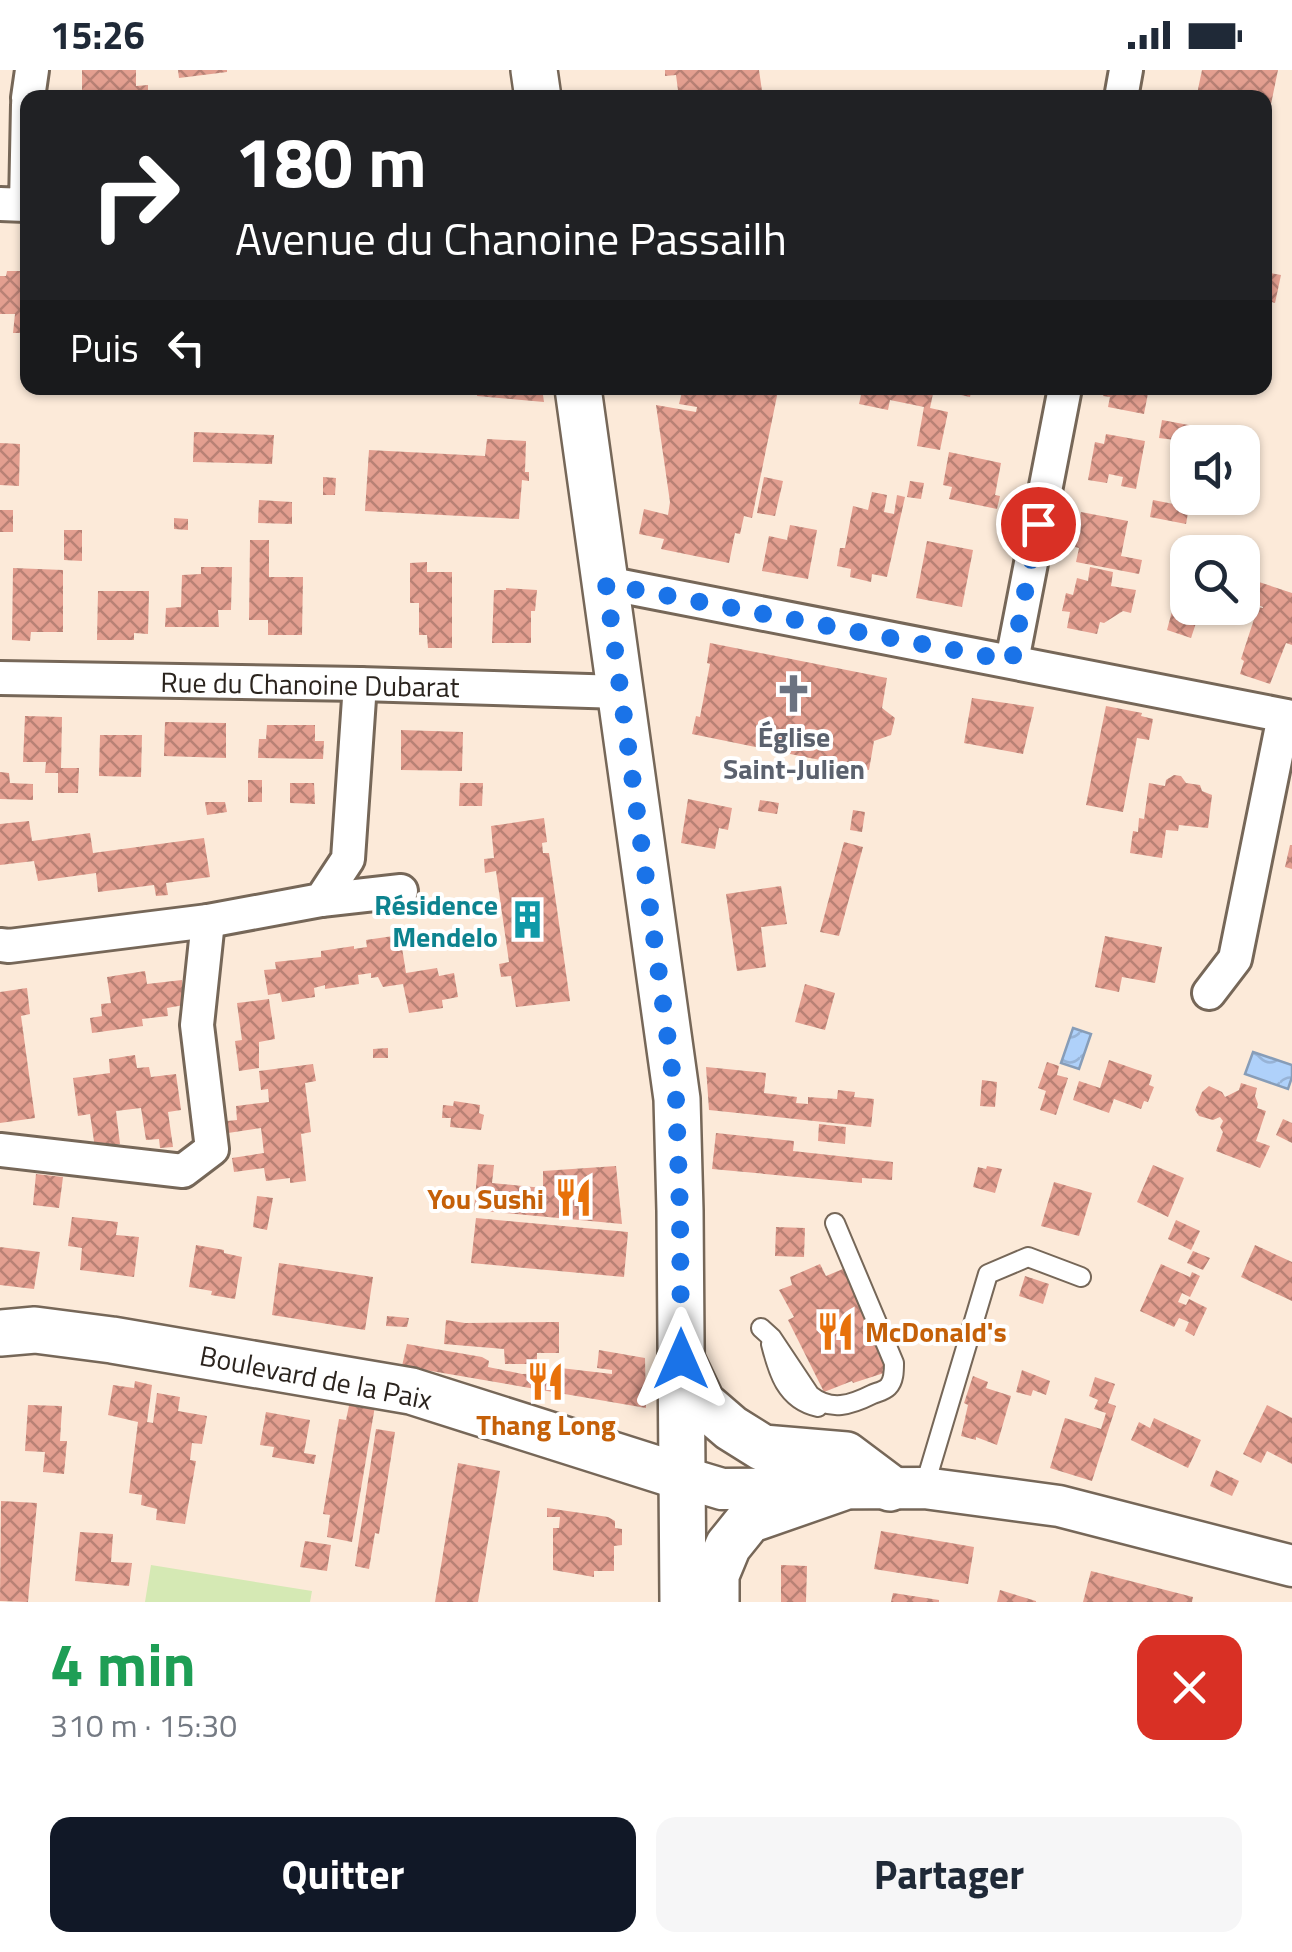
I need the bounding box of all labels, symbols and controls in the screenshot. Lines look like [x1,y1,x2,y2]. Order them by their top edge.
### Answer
text: 15:26 [50,6,145,64]
text: 180 m [235,108,427,214]
icon: right [70,130,200,260]
text: Avenue du Chanoine Passailh [235,204,787,272]
text: Puis [70,319,139,377]
icon: left [159,320,214,375]
map controls [1170,425,1260,625]
button: sound [1170,425,1260,515]
pin [996,482,1081,567]
icon: arrive [1011,497,1066,552]
button: search [1170,535,1260,625]
street label: Rue du Chanoine Dubarat [160,660,460,708]
church icon: Église Saint-Julien [773,672,815,714]
place label: Église Saint-Julien [723,715,865,790]
place label: Résidence Mendelo [374,883,498,958]
building icon: Résidence Mendelo [507,899,549,941]
place label: You Sushi [427,1177,544,1220]
restaurant icon: You Sushi [553,1177,595,1219]
position arrow [629,1307,733,1411]
restaurant icon: McDonald's [814,1310,856,1352]
place label: McDonald's [865,1310,1007,1353]
street label: Boulevard de la Paix [196,1333,436,1421]
restaurant icon: Thang Long [525,1361,567,1403]
place label: Thang Long [476,1403,616,1446]
text: 4 min [50,1618,196,1709]
button: close [1137,1635,1242,1740]
text: 310 m · 15:30 [50,1701,237,1749]
button: Quitter [50,1817,636,1932]
button: Partager [656,1817,1242,1932]

